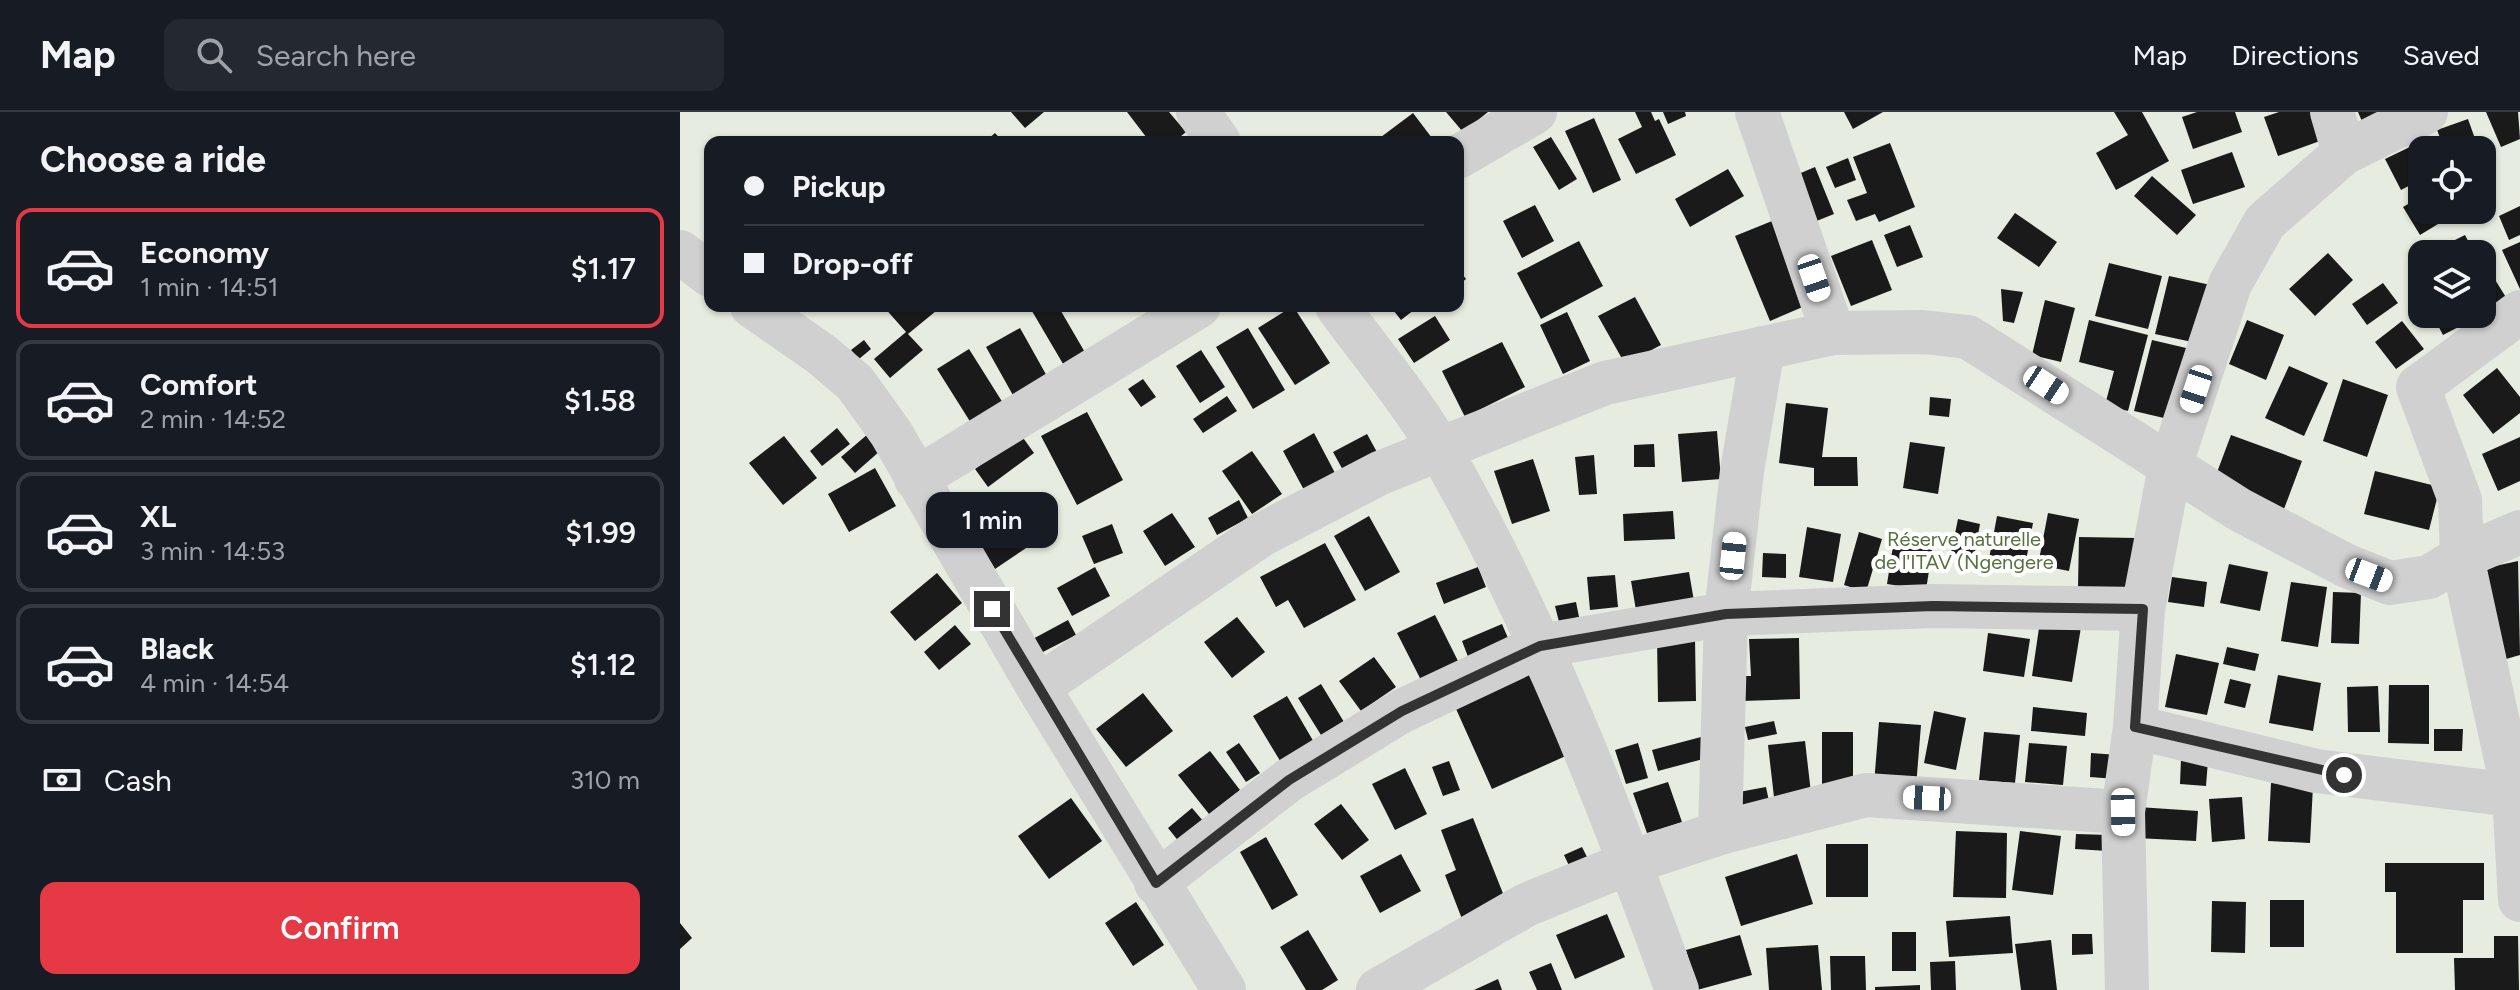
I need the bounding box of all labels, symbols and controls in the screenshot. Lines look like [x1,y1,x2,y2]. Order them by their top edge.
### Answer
search box [164,19,724,91]
text: Map [40,32,116,78]
icon: search [192,33,236,77]
text: Search here [256,37,416,74]
text: Map [2133,38,2187,72]
text: Directions [2231,38,2359,72]
text: Saved [2403,38,2480,72]
map controls [2408,136,2496,328]
button: locate [2408,136,2496,224]
text: Choose a ride [40,138,266,181]
text: Pickup [792,168,886,205]
icon: car [44,232,116,304]
text: Economy [140,234,269,271]
button: layers [2408,240,2496,328]
text: Drop-off [792,245,913,282]
text: $1.17 [571,250,636,287]
car [1795,251,1833,305]
text: 1 min · 14:51 [140,271,278,303]
car [2019,362,2073,408]
car [2177,362,2215,416]
icon: car [44,364,116,436]
text: Comfort [140,366,258,403]
text: $1.58 [564,382,636,419]
text: 2 min · 14:52 [140,403,286,435]
callout: 1 min [926,493,1058,549]
icon: car [44,496,116,568]
text: XL [140,498,176,535]
text: 1 min [962,504,1022,536]
text: $1.99 [565,514,636,551]
park label: Réserve naturelle de l'ITAV (Ngengere [1874,527,2054,574]
car [1719,531,1747,581]
text: 3 min · 14:53 [140,535,285,567]
car [2342,555,2396,595]
route end [974,591,1010,627]
icon: car [44,628,116,700]
text: Black [140,630,214,667]
text: $1.12 [570,646,636,683]
text: 4 min · 14:54 [140,667,289,699]
route start [2326,757,2362,793]
icon: cash [40,758,84,802]
text: Cash [104,762,172,799]
text: 310 m [570,764,640,796]
car [1902,785,1952,811]
car [2111,788,2135,836]
button: Confirm [40,882,640,974]

